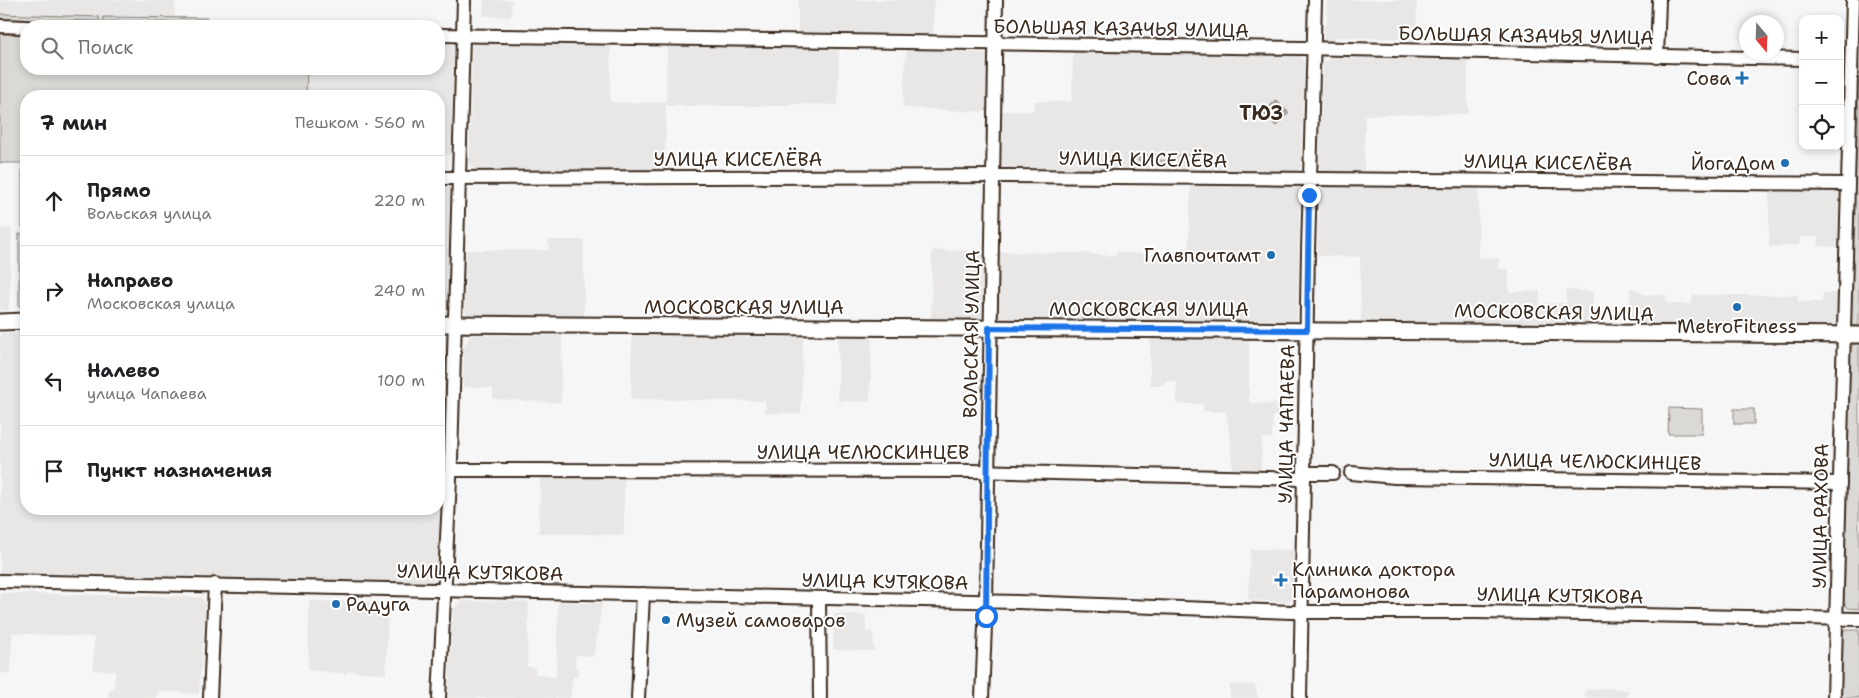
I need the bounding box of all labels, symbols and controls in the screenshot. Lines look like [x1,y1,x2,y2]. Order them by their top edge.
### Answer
street label: БОЛЬШАЯ КАЗАЧЬЯ УЛИЦА [993,14,1249,43]
north arrow [1739,15,1784,60]
map controls [1799,15,1844,150]
button: + [1799,15,1844,60]
search box [20,20,445,75]
street label: БОЛЬШАЯ КАЗАЧЬЯ УЛИЦА [1398,21,1654,50]
icon: search [38,34,66,62]
text: Поиск [78,35,133,60]
button: − [1799,60,1844,105]
place label: Сова [1686,66,1731,91]
marker: Сова [1735,71,1749,85]
district label: ТЮЗ [1239,100,1283,126]
button: locate [1799,105,1844,150]
text: 7 мин [40,109,107,137]
text: Пешком · 560 m [295,112,425,133]
street label: УЛИЦА КИСЕЛЁВА [1058,146,1228,173]
street label: УЛИЦА КИСЕЛЁВА [654,147,823,172]
street label: УЛИЦА КИСЕЛЁВА [1463,149,1633,176]
place label: ЙогаДом [1691,151,1775,176]
marker: ЙогаДом [1779,157,1791,169]
text: Прямо [87,178,151,203]
route end [1298,184,1321,207]
icon: ahead [40,187,68,215]
text: 220 m [373,190,425,211]
text: Вольская улица [87,203,211,224]
place label: Главпочтамт [1144,243,1261,268]
street label: ВОЛЬСКАЯ УЛИЦА [958,249,985,418]
marker: Главпочтамт [1265,249,1277,261]
text: Направо [87,268,173,293]
icon: right [40,277,68,305]
text: 240 m [373,280,425,301]
text: Московская улица [87,293,235,314]
street label: МОСКОВСКАЯ УЛИЦА [644,295,844,320]
street label: МОСКОВСКАЯ УЛИЦА [1049,297,1249,322]
street label: МОСКОВСКАЯ УЛИЦА [1454,298,1654,327]
marker: MetroFitness [1731,301,1743,313]
place label: MetroFitness [1677,314,1797,339]
street label: УЛИЦА ЧАПАЕВА [1273,344,1300,504]
text: Налево [87,358,160,383]
icon: left [40,367,68,395]
text: 100 m [377,370,425,391]
text: улица Чапаева [87,383,207,404]
street label: УЛИЦА ЧЕЛЮСКИНЦЕВ [757,440,969,465]
street label: УЛИЦА РАХОВА [1807,443,1834,589]
street label: УЛИЦА ЧЕЛЮСКИНЦЕВ [1488,447,1701,476]
icon: arrive [40,457,68,485]
text: Пункт назначения [87,458,272,483]
place label: Клиника доктора Парамонова [1292,557,1455,604]
street label: УЛИЦА КУТЯКОВА [396,559,564,586]
street label: УЛИЦА КУТЯКОВА [801,568,969,595]
marker: Клиника доктора Парамонова [1274,573,1288,587]
street label: УЛИЦА КУТЯКОВА [1476,582,1644,609]
place label: Радуга [346,592,410,617]
marker: Радуга [330,598,342,610]
route start [975,605,998,628]
place label: Музей самоваров [676,608,846,633]
marker: Музей самоваров [660,614,672,626]

